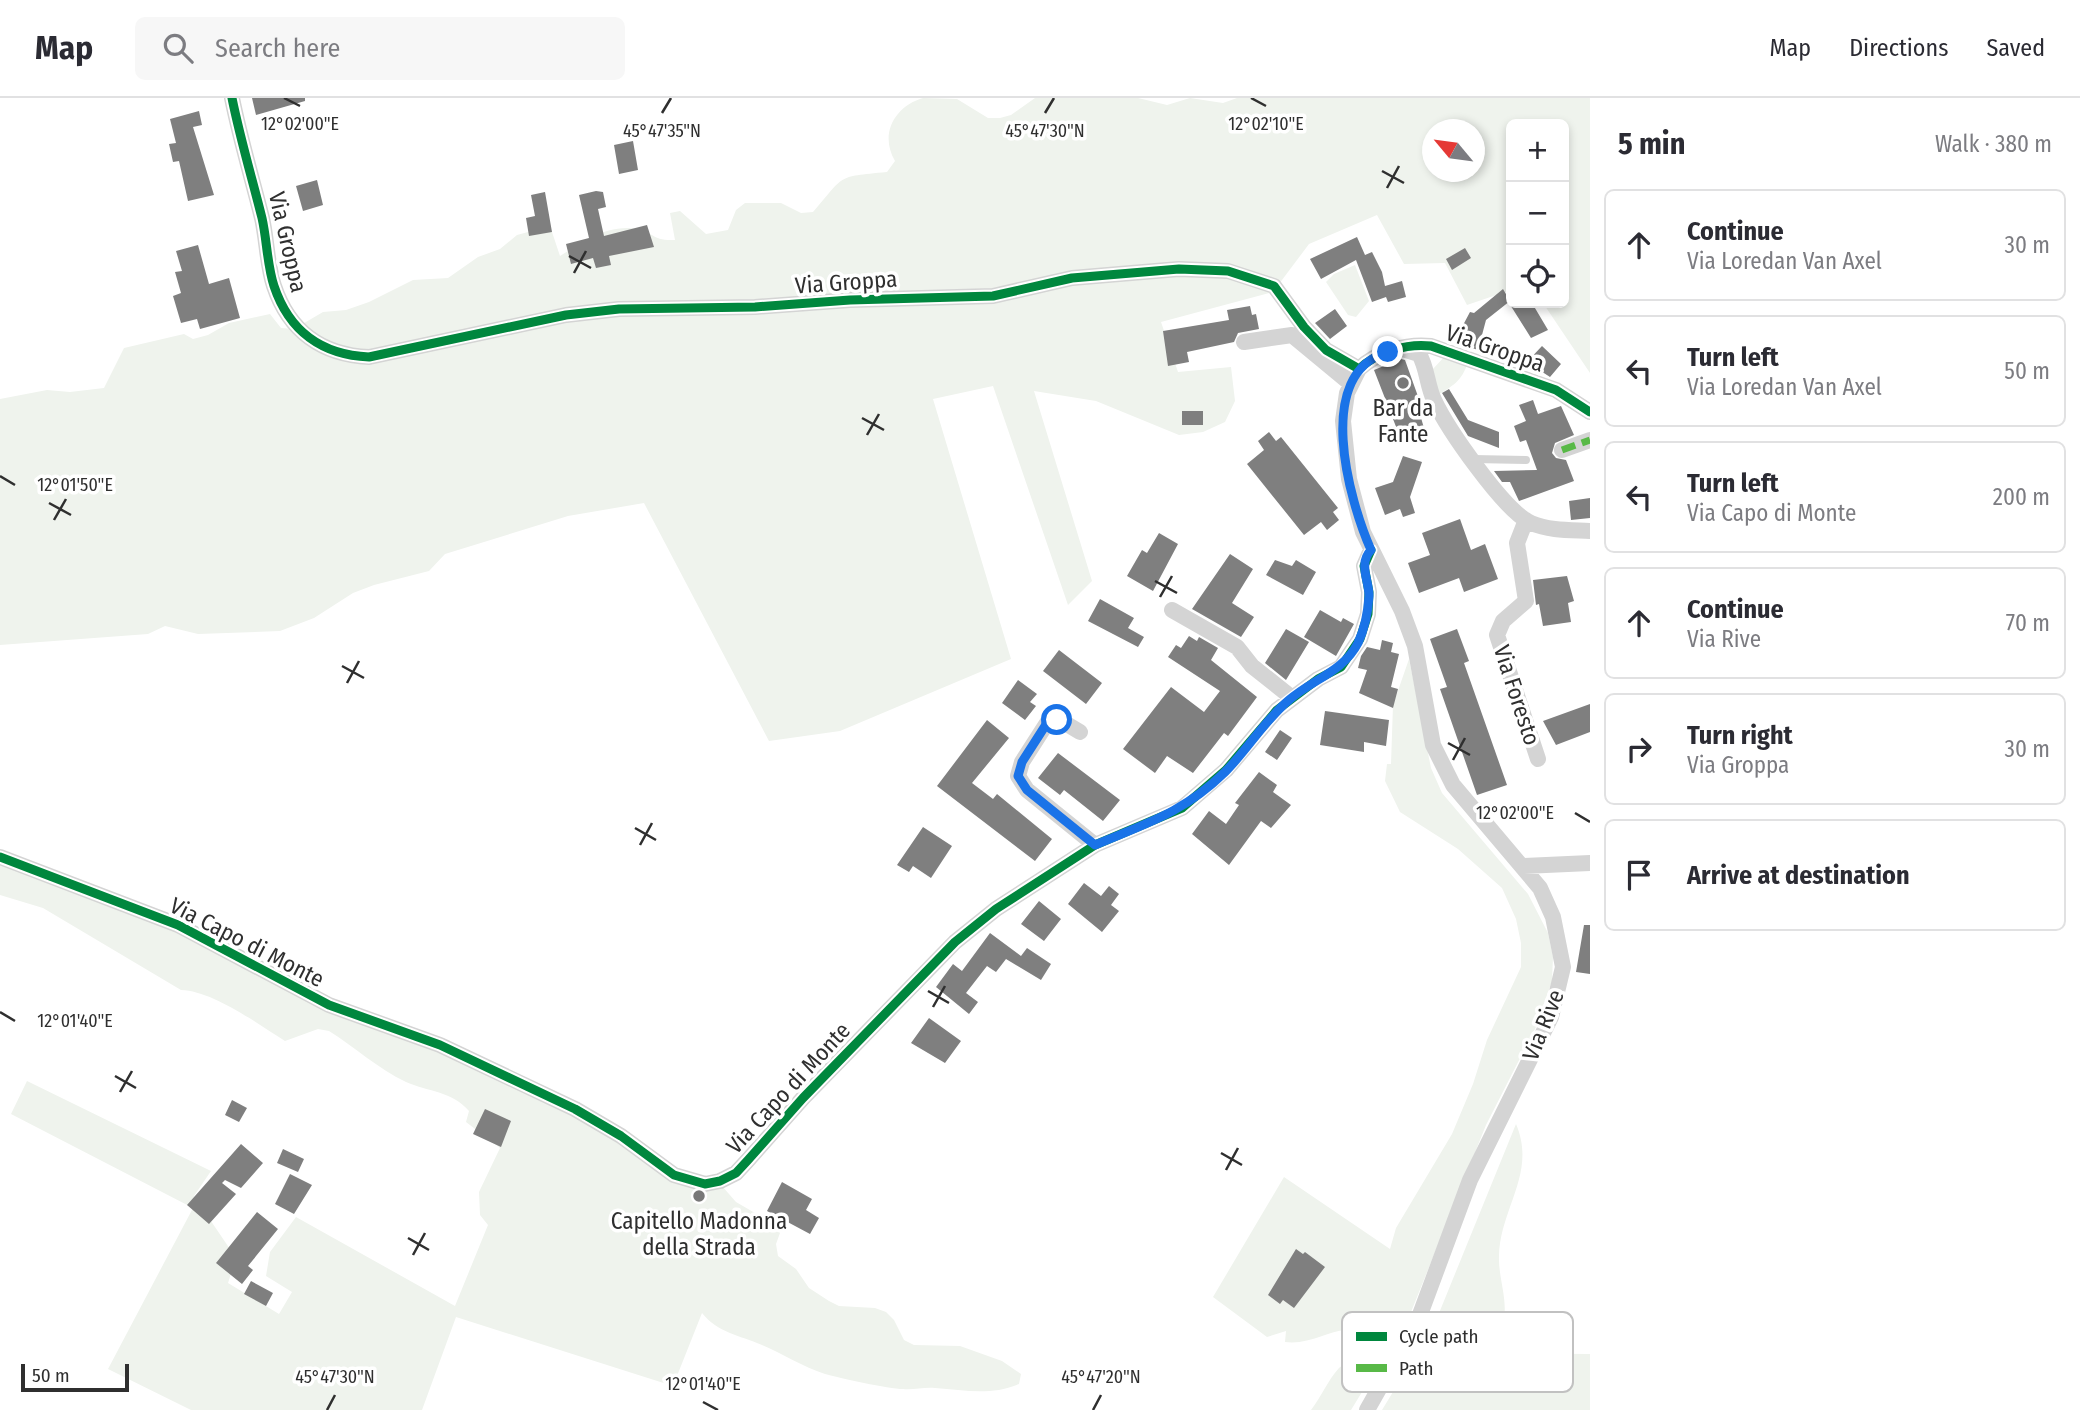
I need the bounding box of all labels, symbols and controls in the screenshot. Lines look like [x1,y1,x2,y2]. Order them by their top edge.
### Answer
search box [135,17,625,80]
text: Map [35,28,93,68]
icon: search [159,29,197,67]
text: Search here [215,33,340,64]
text: Map [1770,34,1811,62]
text: Directions [1849,34,1948,62]
text: Saved [1986,34,2045,62]
text: 12°02'00"E [261,113,339,135]
text: 12°02'10"E [1228,113,1304,135]
north arrow [1422,119,1485,182]
map controls [1506,119,1569,308]
button: + [1506,119,1569,182]
text: 45°47'35"N [623,120,701,142]
text: 45°47'30"N [1005,120,1085,142]
text: 5 min [1618,126,1685,162]
text: Walk · 380 m [1935,130,2052,158]
button: − [1506,182,1569,245]
street label: Via Groppa [263,189,313,295]
text: Continue [1687,216,1784,247]
icon: ahead [1620,226,1658,264]
text: 30 m [2005,231,2050,259]
button: locate [1506,245,1569,308]
text: Via Loredan Van Axel [1687,247,1882,275]
street label: Via Groppa [794,264,898,300]
street label: Via Groppa [1442,318,1548,378]
route end [1372,336,1403,367]
text: Turn left [1687,342,1779,373]
icon: left [1620,352,1658,390]
text: 50 m [2004,357,2050,385]
text: Via Loredan Van Axel [1687,373,1882,401]
marker: Bar da Fante [1395,375,1411,391]
place label: Bar da Fante [1373,394,1433,448]
text: Turn left [1687,468,1779,499]
text: 12°01'50"E [37,474,113,496]
icon: left [1620,478,1658,516]
text: 200 m [1993,483,2050,511]
text: Via Capo di Monte [1687,499,1856,527]
text: Continue [1687,594,1784,625]
icon: ahead [1620,604,1658,642]
text: 70 m [2006,609,2050,637]
text: Via Rive [1687,625,1761,653]
street label: Via Foresto [1488,642,1546,748]
route start [1041,704,1072,735]
text: Turn right [1687,720,1793,751]
icon: right [1620,730,1658,768]
text: 30 m [2005,735,2050,763]
text: Via Groppa [1687,751,1789,779]
text: 12°02'00"E [1476,802,1554,824]
icon: arrive [1620,856,1658,894]
text: Arrive at destination [1687,860,1910,891]
street label: Via Capo di Monte [165,891,329,993]
street label: Via Rive [1516,985,1570,1065]
text: 12°01'40"E [37,1010,113,1032]
street label: Via Capo di Monte [720,1017,856,1159]
marker: Capitello Madonna della Strada [691,1188,707,1204]
place label: Capitello Madonna della Strada [611,1207,787,1261]
legend [1342,1312,1573,1392]
text: Cycle path [1399,1325,1478,1348]
text: Path [1399,1357,1434,1380]
scale bar [21,1361,130,1393]
text: 50 m [32,1364,70,1387]
text: 45°47'30"N [295,1366,375,1388]
text: 45°47'20"N [1061,1366,1141,1388]
text: 12°01'40"E [665,1373,741,1395]

